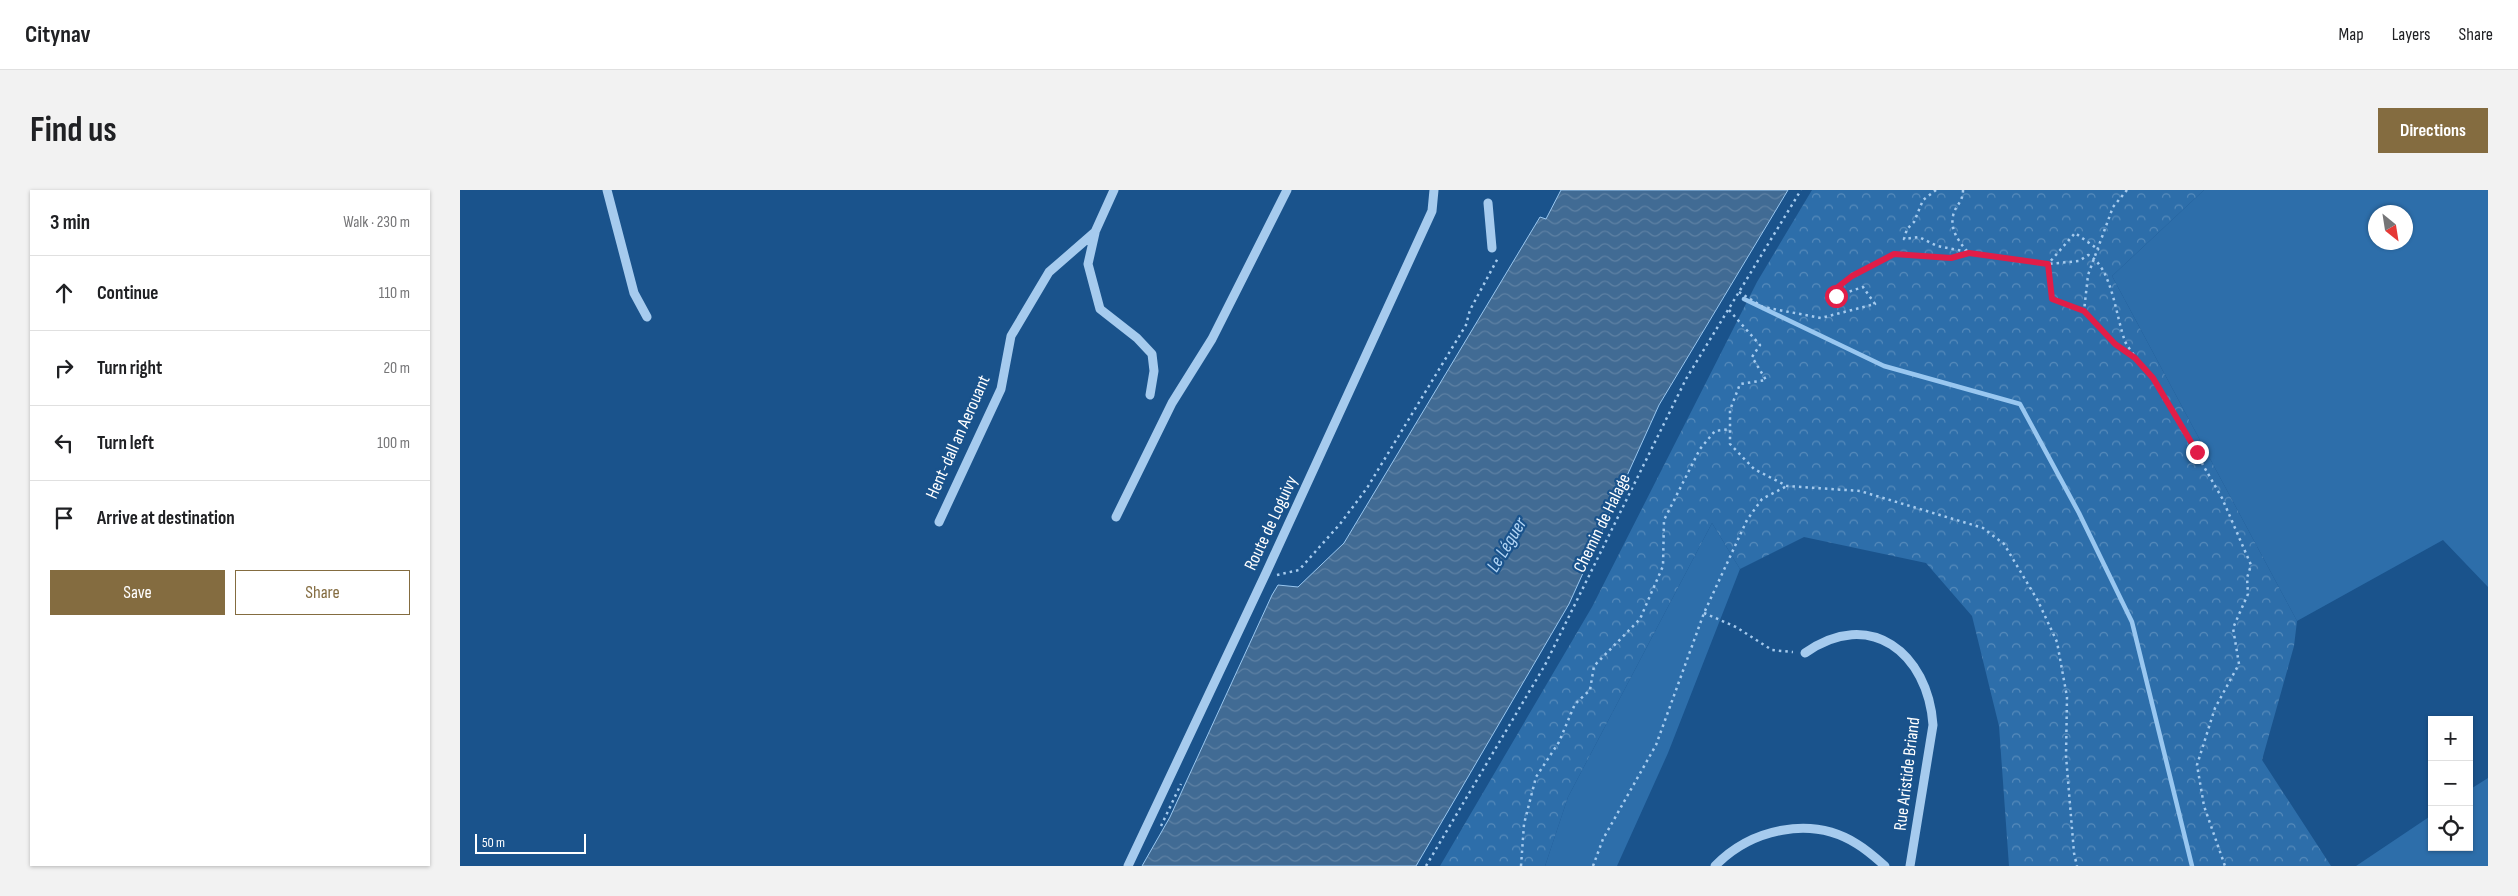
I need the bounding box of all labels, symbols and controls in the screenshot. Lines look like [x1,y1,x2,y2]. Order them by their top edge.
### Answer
text: Citynav [25,20,91,49]
text: Map [2339,24,2364,45]
text: Layers [2392,24,2431,45]
text: Share [2459,24,2493,45]
button: Directions [2378,108,2488,153]
text: Find us [30,109,117,152]
north arrow [2368,205,2413,250]
text: 3 min [50,210,90,235]
text: Walk · 230 m [343,213,410,232]
icon: ahead [50,279,78,307]
text: Continue [97,282,158,305]
text: 110 m [379,284,410,303]
route start [1825,285,1848,308]
icon: right [50,354,78,382]
text: Turn right [97,357,162,380]
text: 20 m [383,359,410,378]
street label: Hent-dall an Aerouant [921,371,995,502]
icon: left [50,429,78,457]
text: Turn left [97,432,154,455]
text: 100 m [377,434,410,453]
route end [2186,441,2209,464]
street label: Chemin de Halage [1569,470,1635,576]
street label: Route de Loguivy [1240,472,1302,574]
icon: arrive [50,504,78,532]
text: Arrive at destination [97,507,235,530]
water label: Le Léguer [1482,513,1532,576]
button: Save [50,570,225,615]
button: Share [235,570,410,615]
street label: Rue Aristide Briand [1890,716,1924,832]
map controls [2428,716,2473,851]
button: + [2428,716,2473,761]
button: − [2428,761,2473,806]
button: locate [2428,806,2473,851]
scale bar [475,831,586,854]
text: 50 m [482,834,505,851]

